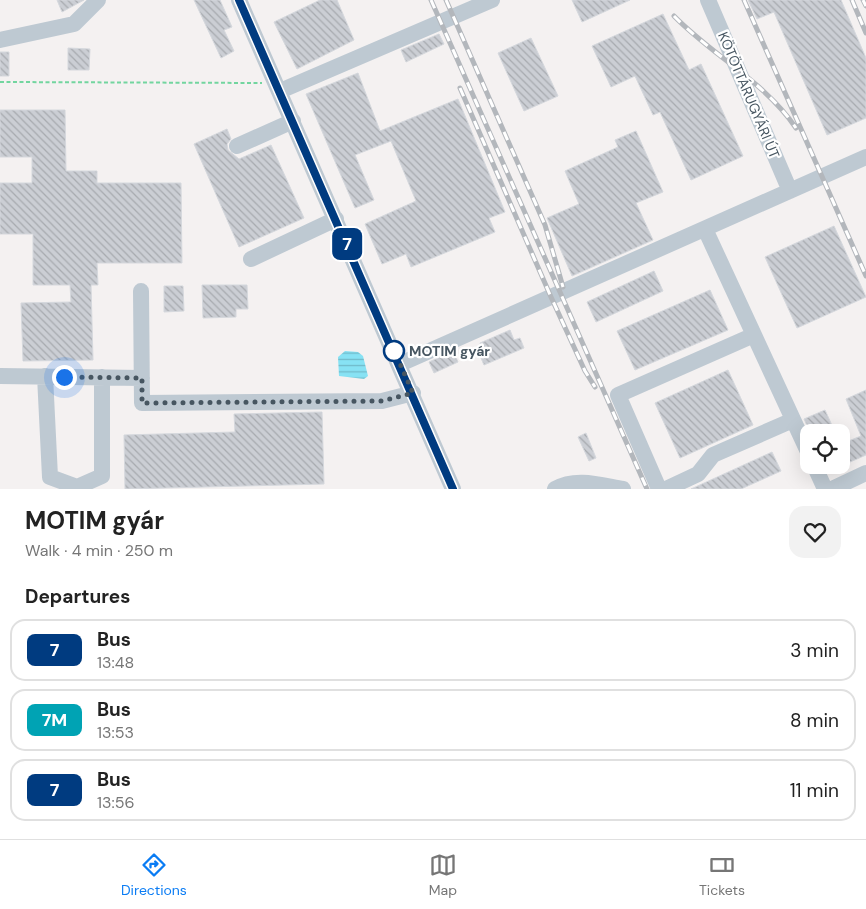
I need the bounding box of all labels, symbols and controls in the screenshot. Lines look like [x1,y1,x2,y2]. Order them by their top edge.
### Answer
street label: KÖTÖTTÁRUGYÁRI ÚT [714,29,784,161]
line badge: 7 [331,228,363,260]
text: 7 [342,232,352,256]
marker: MOTIM gyár [383,340,405,362]
place label: MOTIM gyár [409,342,490,360]
your location [52,365,77,390]
map controls [800,424,850,474]
button: locate [800,424,850,474]
text: MOTIM gyár [25,505,164,536]
button: heart [789,506,841,558]
text: Walk · 4 min · 250 m [25,540,173,561]
text: Departures [25,584,130,609]
text: Bus [97,627,131,652]
text: 7 [50,638,59,662]
text: 3 min [790,638,839,663]
text: 13:48 [97,652,134,673]
text: Bus [97,697,131,722]
text: 7M [42,708,67,732]
text: 8 min [790,708,839,733]
text: 13:53 [97,722,134,743]
text: Bus [97,767,131,792]
text: 7 [50,778,59,802]
text: 11 min [790,778,839,803]
text: 13:56 [97,792,135,813]
tab: Directions [121,851,187,899]
tab: Map [429,851,457,899]
tab: Tickets [699,851,745,899]

